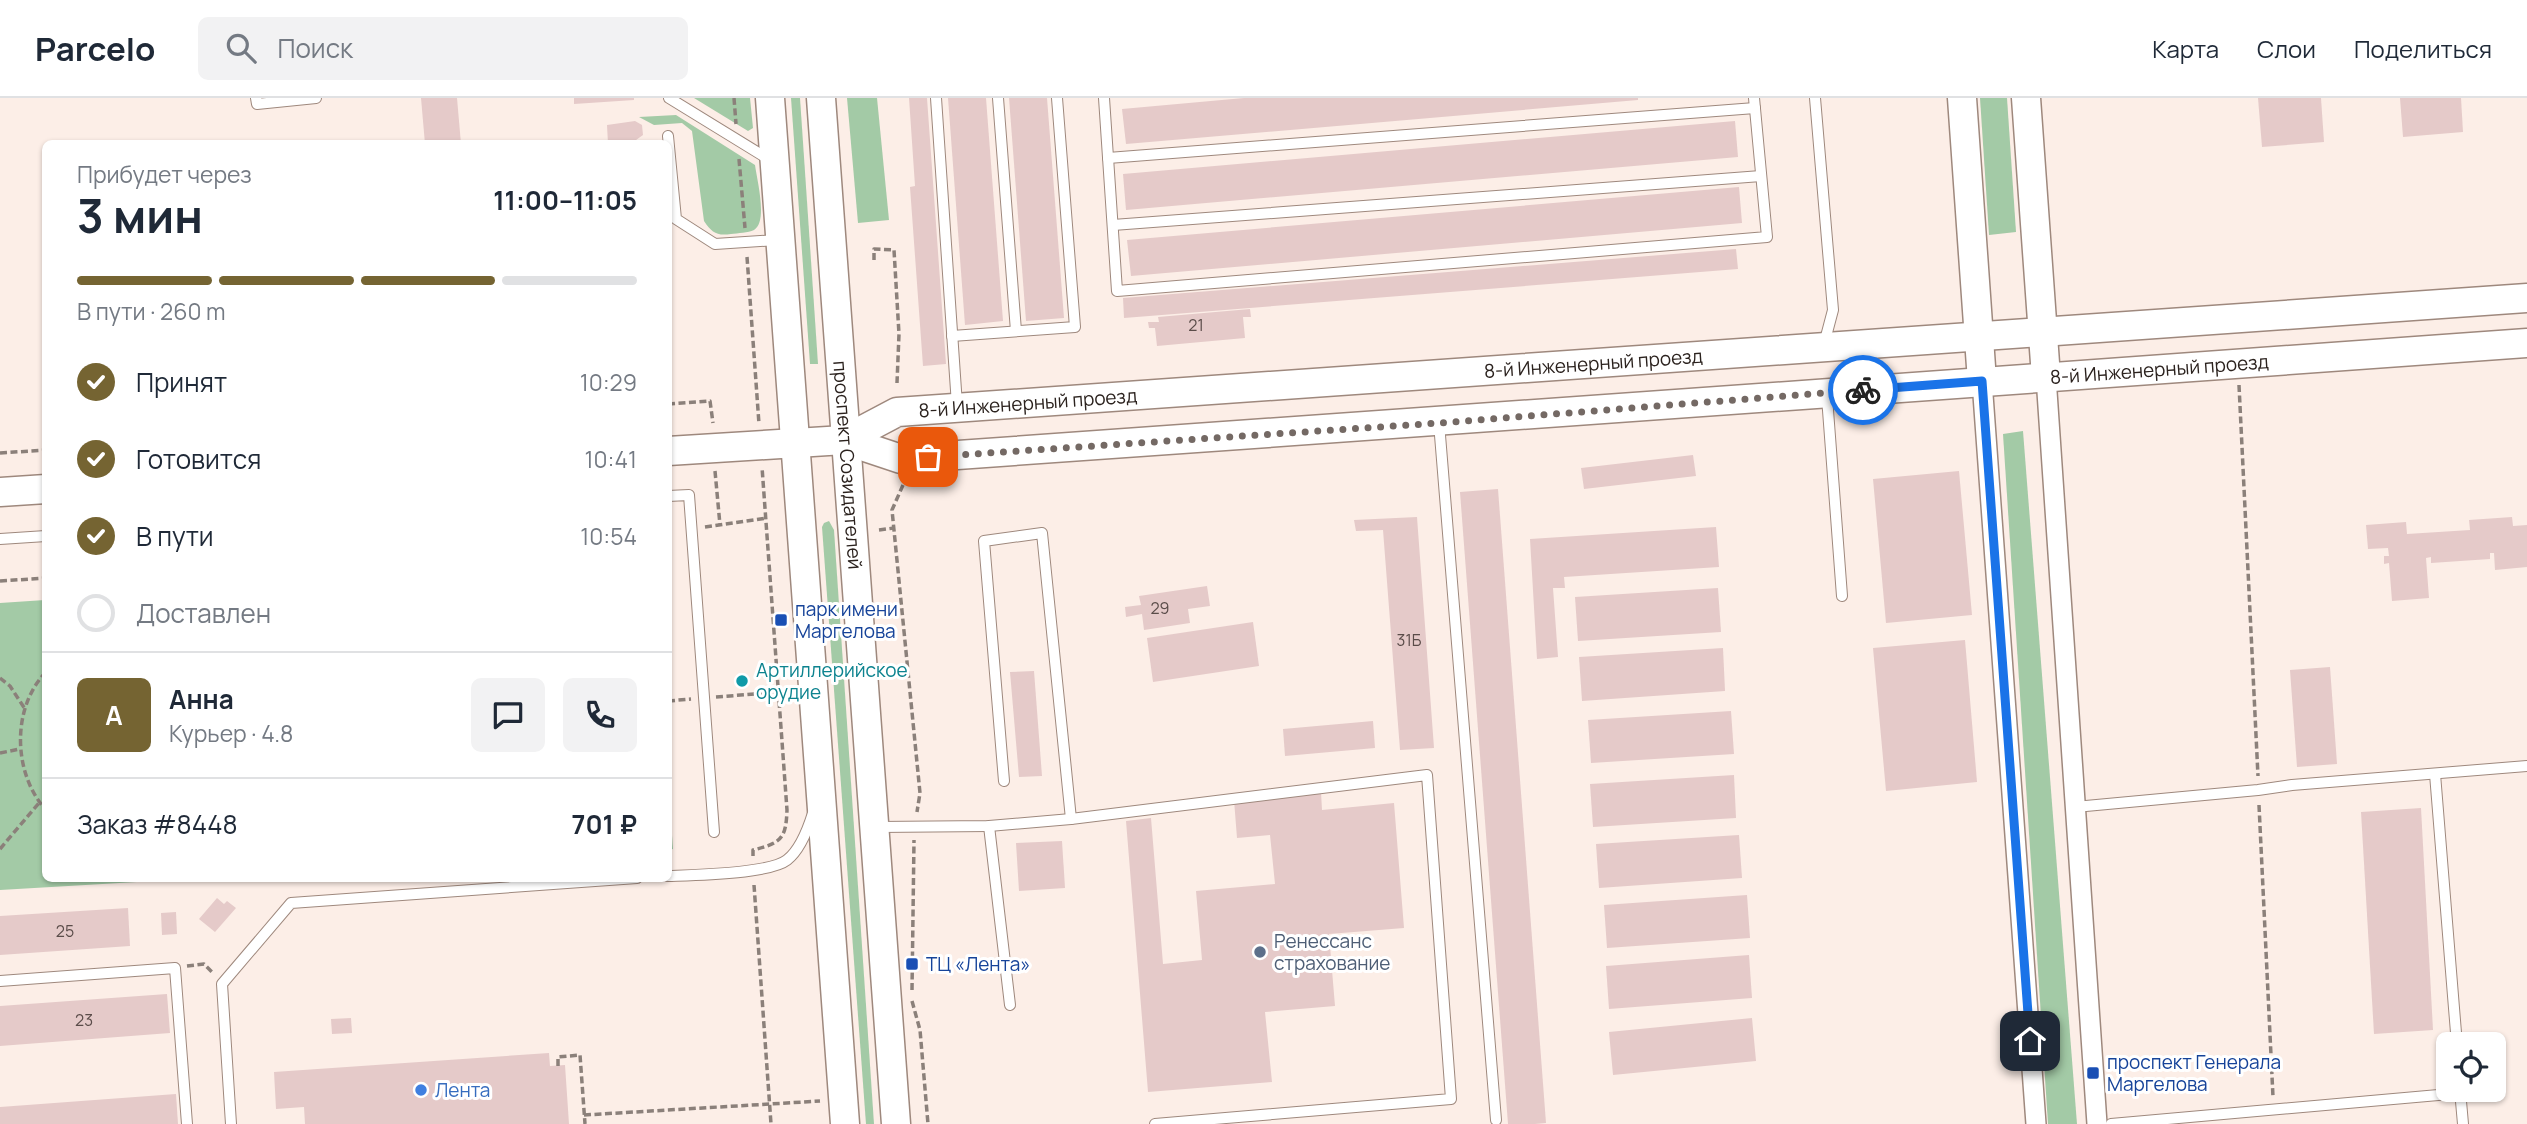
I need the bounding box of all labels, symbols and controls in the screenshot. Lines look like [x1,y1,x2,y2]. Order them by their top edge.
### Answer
search box [198,17,688,80]
text: Parcelo [35,26,156,71]
icon: search [222,29,260,67]
text: Поиск [278,30,353,66]
text: Карта [2152,32,2219,65]
text: Слои [2257,32,2316,65]
text: Поделиться [2354,32,2492,65]
text: Прибудет через [77,158,252,190]
text: 11:00–11:05 [493,182,637,218]
text: 3 мин [77,184,203,247]
text: В пути · 260 m [77,295,226,327]
house number: 21 [1188,314,1204,336]
street label: 8-й Инженерный проезд [1483,343,1704,384]
street label: 8-й Инженерный проезд [2049,348,2270,390]
courier [1828,355,1898,425]
street label: проспект Созидателей [827,360,868,570]
icon: check [77,363,115,401]
text: Принят [136,364,227,400]
text: 10:29 [580,366,637,398]
icon: bike [1844,371,1882,409]
street label: 8-й Инженерный проезд [918,382,1138,423]
pin [898,427,958,487]
icon: bag [909,438,947,476]
icon: check [77,440,115,478]
text: Готовится [136,441,261,477]
text: 10:41 [585,443,637,475]
icon: check [77,517,115,555]
text: В пути [136,518,214,554]
text: 10:54 [580,520,637,552]
text: Доставлен [136,595,271,631]
place label: парк имени Маргелова [795,596,898,644]
house number: 29 [1150,597,1170,619]
marker: парк имени Маргелова [773,612,789,628]
house number: 31Б [1397,629,1422,651]
place label: Артиллерийское орудие [756,657,908,705]
marker: Артиллерийское орудие [734,673,750,689]
button: chat [471,678,545,752]
button: phone [563,678,637,752]
text: Анна [169,681,234,717]
text: А [105,697,123,733]
text: Курьер · 4.8 [169,717,293,749]
text: Заказ #8448 [77,806,238,842]
text: 701 ₽ [572,806,637,842]
house number: 25 [56,920,74,942]
place label: Ренессанс страхование [1274,928,1390,976]
marker: Ренессанс страхование [1252,944,1268,960]
place label: ТЦ «Лента» [926,951,1031,977]
marker: ТЦ «Лента» [904,956,920,972]
house number: 23 [75,1009,93,1031]
pin [2000,1011,2060,1071]
icon: home [2011,1022,2049,1060]
map controls [2436,1032,2506,1102]
button: locate [2436,1032,2506,1102]
place label: проспект Генерала Маргелова [2107,1049,2281,1097]
marker: проспект Генерала Маргелова [2085,1065,2101,1081]
place label: Лента [435,1077,490,1103]
marker: Лента [413,1082,429,1098]

